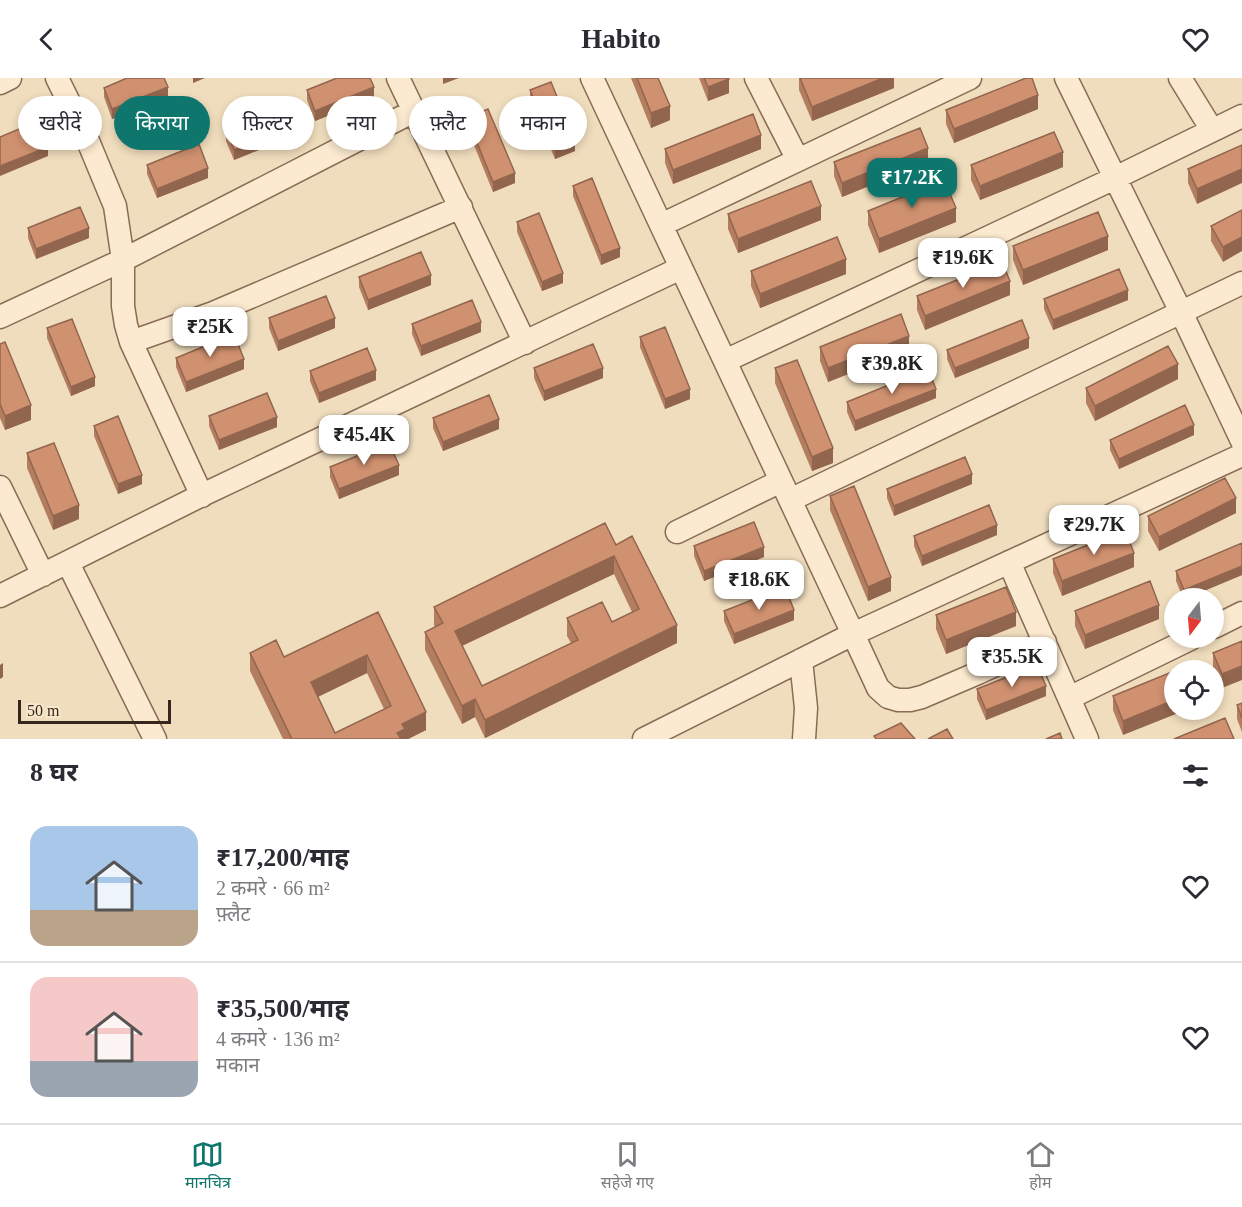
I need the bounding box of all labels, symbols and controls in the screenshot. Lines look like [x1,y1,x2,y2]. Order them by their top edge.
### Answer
icon: back [30,23,63,56]
icon: heart [1179,23,1212,56]
text: Habito [581,24,661,54]
chip: खरीदें [18,96,102,150]
chip: किराया [114,96,210,150]
chip: फ़िल्टर [222,96,314,150]
chip: नया [326,96,397,150]
chip: फ़्लैट [409,96,487,150]
chip: मकान [499,96,587,150]
pin: ₹17.2K [863,158,961,209]
text: ₹17.2K [881,166,943,188]
pin: ₹19.6K [914,238,1012,289]
text: ₹19.6K [932,246,994,268]
pin: ₹25K [174,307,246,358]
text: ₹25K [187,315,234,337]
pin: ₹39.8K [843,344,941,395]
text: ₹39.8K [861,352,923,374]
pin: ₹45.4K [315,415,413,466]
text: ₹45.4K [333,423,395,445]
pin: ₹29.7K [1045,505,1143,556]
text: ₹29.7K [1063,513,1125,535]
pin: ₹18.6K [710,560,808,611]
text: ₹18.6K [728,568,790,590]
north arrow [1164,588,1224,648]
map controls [1164,588,1224,720]
pin: ₹35.5K [963,637,1061,688]
text: ₹35.5K [981,645,1043,667]
button: locate [1164,660,1224,720]
scale bar [18,697,171,724]
text: 50 m [27,702,59,719]
text: 8 घर [30,758,78,787]
icon: filters [1179,759,1212,792]
text: ₹17,200/माह [216,843,349,872]
icon: home [78,850,150,922]
icon: heart [1179,870,1212,903]
text: 2 कमरे · 66 m² [216,877,330,899]
text: फ़्लैट [216,903,251,925]
text: ₹35,500/माह [216,994,349,1023]
icon: home [78,1001,150,1073]
icon: heart [1179,1021,1212,1054]
text: 4 कमरे · 136 m² [216,1028,340,1050]
text: मकान [216,1054,260,1076]
tab: मानचित्र [185,1138,231,1195]
tab: सहेजे गए [601,1138,654,1195]
tab: होम [1024,1138,1057,1195]

